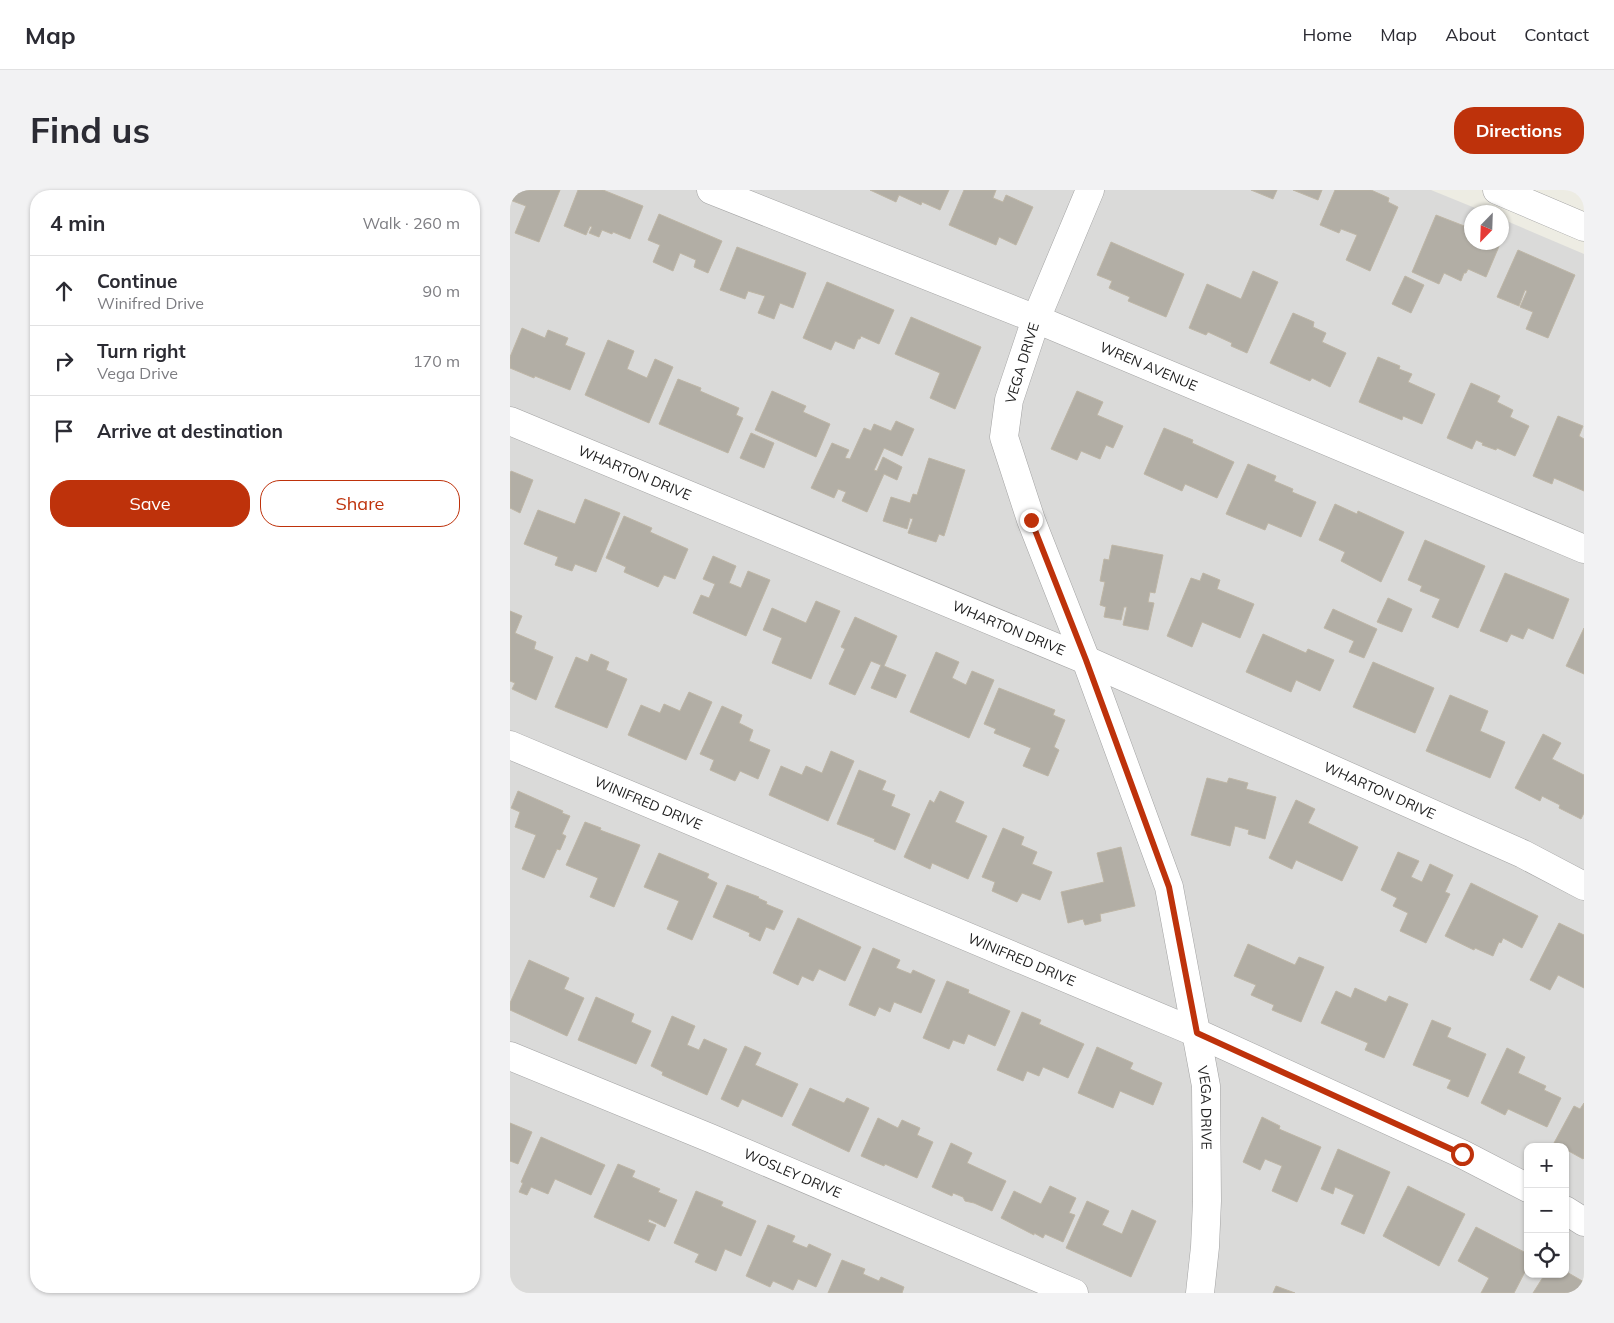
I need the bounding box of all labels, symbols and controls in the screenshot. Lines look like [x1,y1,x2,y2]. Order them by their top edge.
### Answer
text: Map [25,20,76,50]
text: Home [1302,23,1352,46]
text: Map [1380,23,1417,46]
text: About [1445,23,1496,46]
text: Contact [1524,23,1589,46]
button: Directions [1454,107,1584,154]
text: Find us [30,108,150,152]
north arrow [1464,205,1509,250]
text: 4 min [50,210,105,236]
text: Walk · 260 m [362,213,460,233]
text: Continue [97,269,177,293]
icon: ahead [50,277,78,305]
text: 90 m [423,281,460,301]
text: Winifred Drive [97,293,204,313]
street label: VEGA DRIVE [1001,320,1043,406]
street label: WREN AVENUE [1097,338,1200,395]
text: Turn right [97,339,186,363]
icon: right [50,347,78,375]
text: 170 m [413,351,460,371]
text: Vega Drive [97,363,178,383]
icon: arrive [50,417,78,445]
text: Arrive at destination [97,419,283,443]
street label: WHARTON DRIVE [576,441,694,504]
button: Save [50,480,250,527]
button: Share [260,480,460,527]
route end [1020,509,1043,532]
street label: WHARTON DRIVE [950,597,1068,659]
street label: WHARTON DRIVE [1321,758,1439,823]
street label: WINIFRED DRIVE [592,772,705,834]
street label: WINIFRED DRIVE [965,929,1078,990]
street label: VEGA DRIVE [1193,1064,1216,1150]
route start [1451,1143,1474,1166]
map controls [1524,1143,1569,1278]
button: + [1524,1143,1569,1188]
street label: WOSLEY DRIVE [741,1144,844,1202]
button: − [1524,1188,1569,1233]
button: locate [1524,1233,1569,1278]

